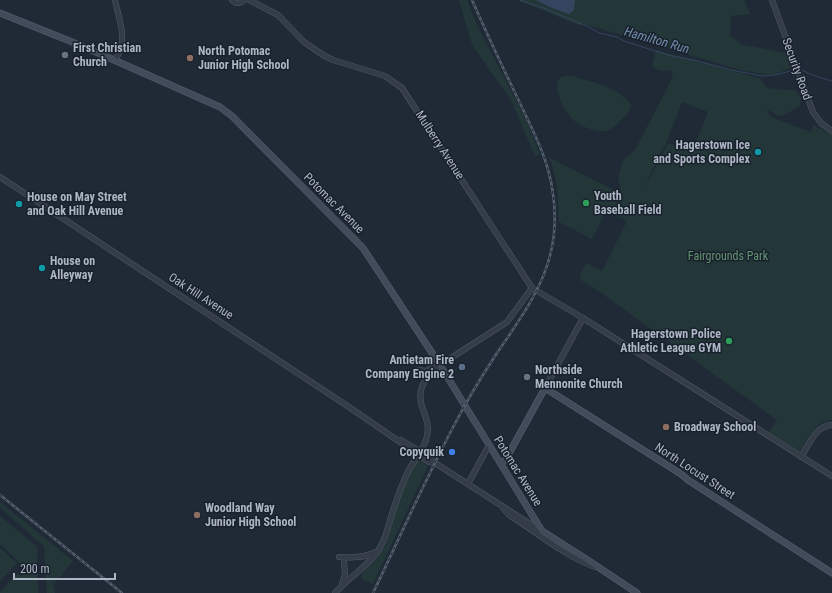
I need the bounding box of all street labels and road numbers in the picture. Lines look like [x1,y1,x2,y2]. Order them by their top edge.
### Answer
street label: Security Road [779,36,815,102]
street label: Mulberry Avenue [413,108,468,182]
street label: Potomac Avenue [301,170,367,236]
street label: Oak Hill Avenue [166,270,236,322]
street label: Potomac Avenue [491,434,545,509]
street label: North Locust Street [652,440,738,502]

